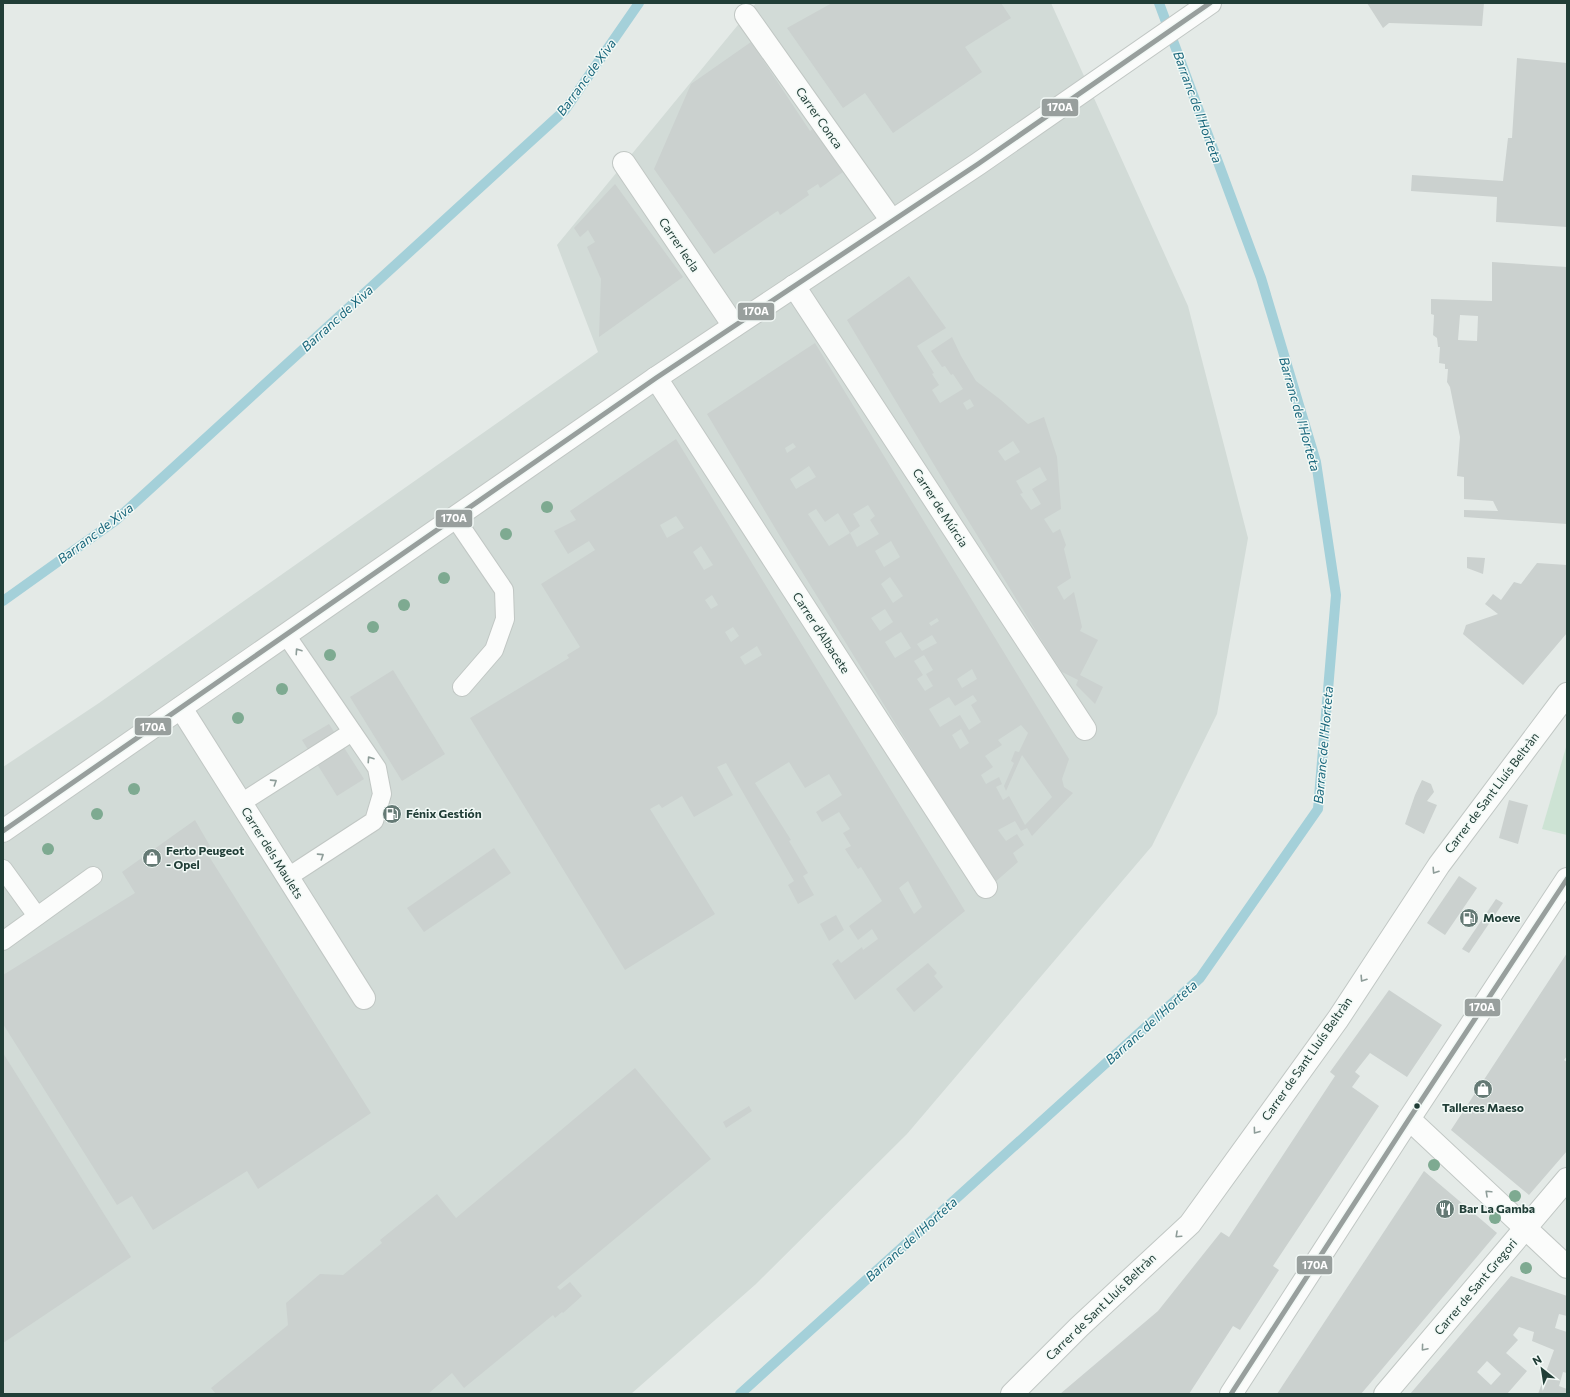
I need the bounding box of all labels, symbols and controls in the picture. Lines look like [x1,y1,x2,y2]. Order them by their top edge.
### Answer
water label: Barranc de Xiva [553,35,619,118]
water label: Barranc de l'Horteta [1170,49,1226,165]
street label: Carrer Conca [793,84,846,151]
line badge: 170A [1041,98,1079,117]
text: 170A [1047,100,1073,113]
street label: Carrer Iecla [657,215,703,274]
water label: Barranc de Xiva [298,281,376,354]
line badge: 170A [737,302,775,321]
text: 170A [743,304,769,317]
water label: Barranc de l'Horteta [1276,355,1324,473]
street label: Carrer de Múrcia [910,466,971,549]
water label: Barranc de Xiva [54,499,136,567]
line badge: 170A [435,509,473,528]
text: 170A [441,511,467,524]
street label: Carrer d'Albacete [790,589,853,676]
one-way arrow [296,649,303,656]
water label: Barranc de l'Horteta [1310,685,1336,805]
line badge: 170A [134,717,172,736]
text: 170A [140,720,166,733]
street label: Carrer de Sant Lluís Beltràn [1441,729,1541,856]
one-way arrow [368,756,375,763]
one-way arrow [270,780,277,787]
fuel station icon: Fénix Gestión [381,803,403,825]
street label: Carrer dels Maulets [239,804,307,901]
place label: Fénix Gestión [406,806,482,820]
place label: Ferto Peugeot - Opel [166,843,244,871]
shop icon: Ferto Peugeot - Opel [141,847,163,869]
one-way arrow [316,854,323,861]
one-way arrow [1432,867,1440,874]
fuel station icon: Moeve [1458,907,1480,929]
place label: Moeve [1483,910,1520,924]
one-way arrow [1361,975,1368,982]
water label: Barranc de l'Horteta [1102,976,1200,1068]
street label: Carrer de Sant Lluís Beltràn [1258,994,1354,1123]
line badge: 170A [1464,998,1501,1017]
text: 170A [1469,1000,1495,1013]
shop icon: Talleres Maeso [1472,1078,1494,1100]
place label: Talleres Maeso [1442,1100,1524,1114]
unlabelled marker [1412,1101,1422,1111]
one-way arrow [1254,1127,1261,1134]
one-way arrow [1485,1190,1492,1197]
water label: Barranc de l'Horteta [862,1193,960,1285]
restaurant icon: Bar La Gamba [1434,1198,1456,1220]
place label: Bar La Gamba [1459,1201,1535,1215]
one-way arrow [1175,1230,1183,1238]
street label: Carrer de Sant Gregori [1431,1235,1520,1337]
street label: Carrer de Sant Lluís Beltràn [1042,1250,1158,1363]
line badge: 170A [1296,1255,1333,1275]
text: 170A [1302,1258,1328,1271]
one-way arrow [1422,1343,1429,1351]
north arrow [1522,1349,1562,1389]
text: N [1530,1352,1544,1368]

